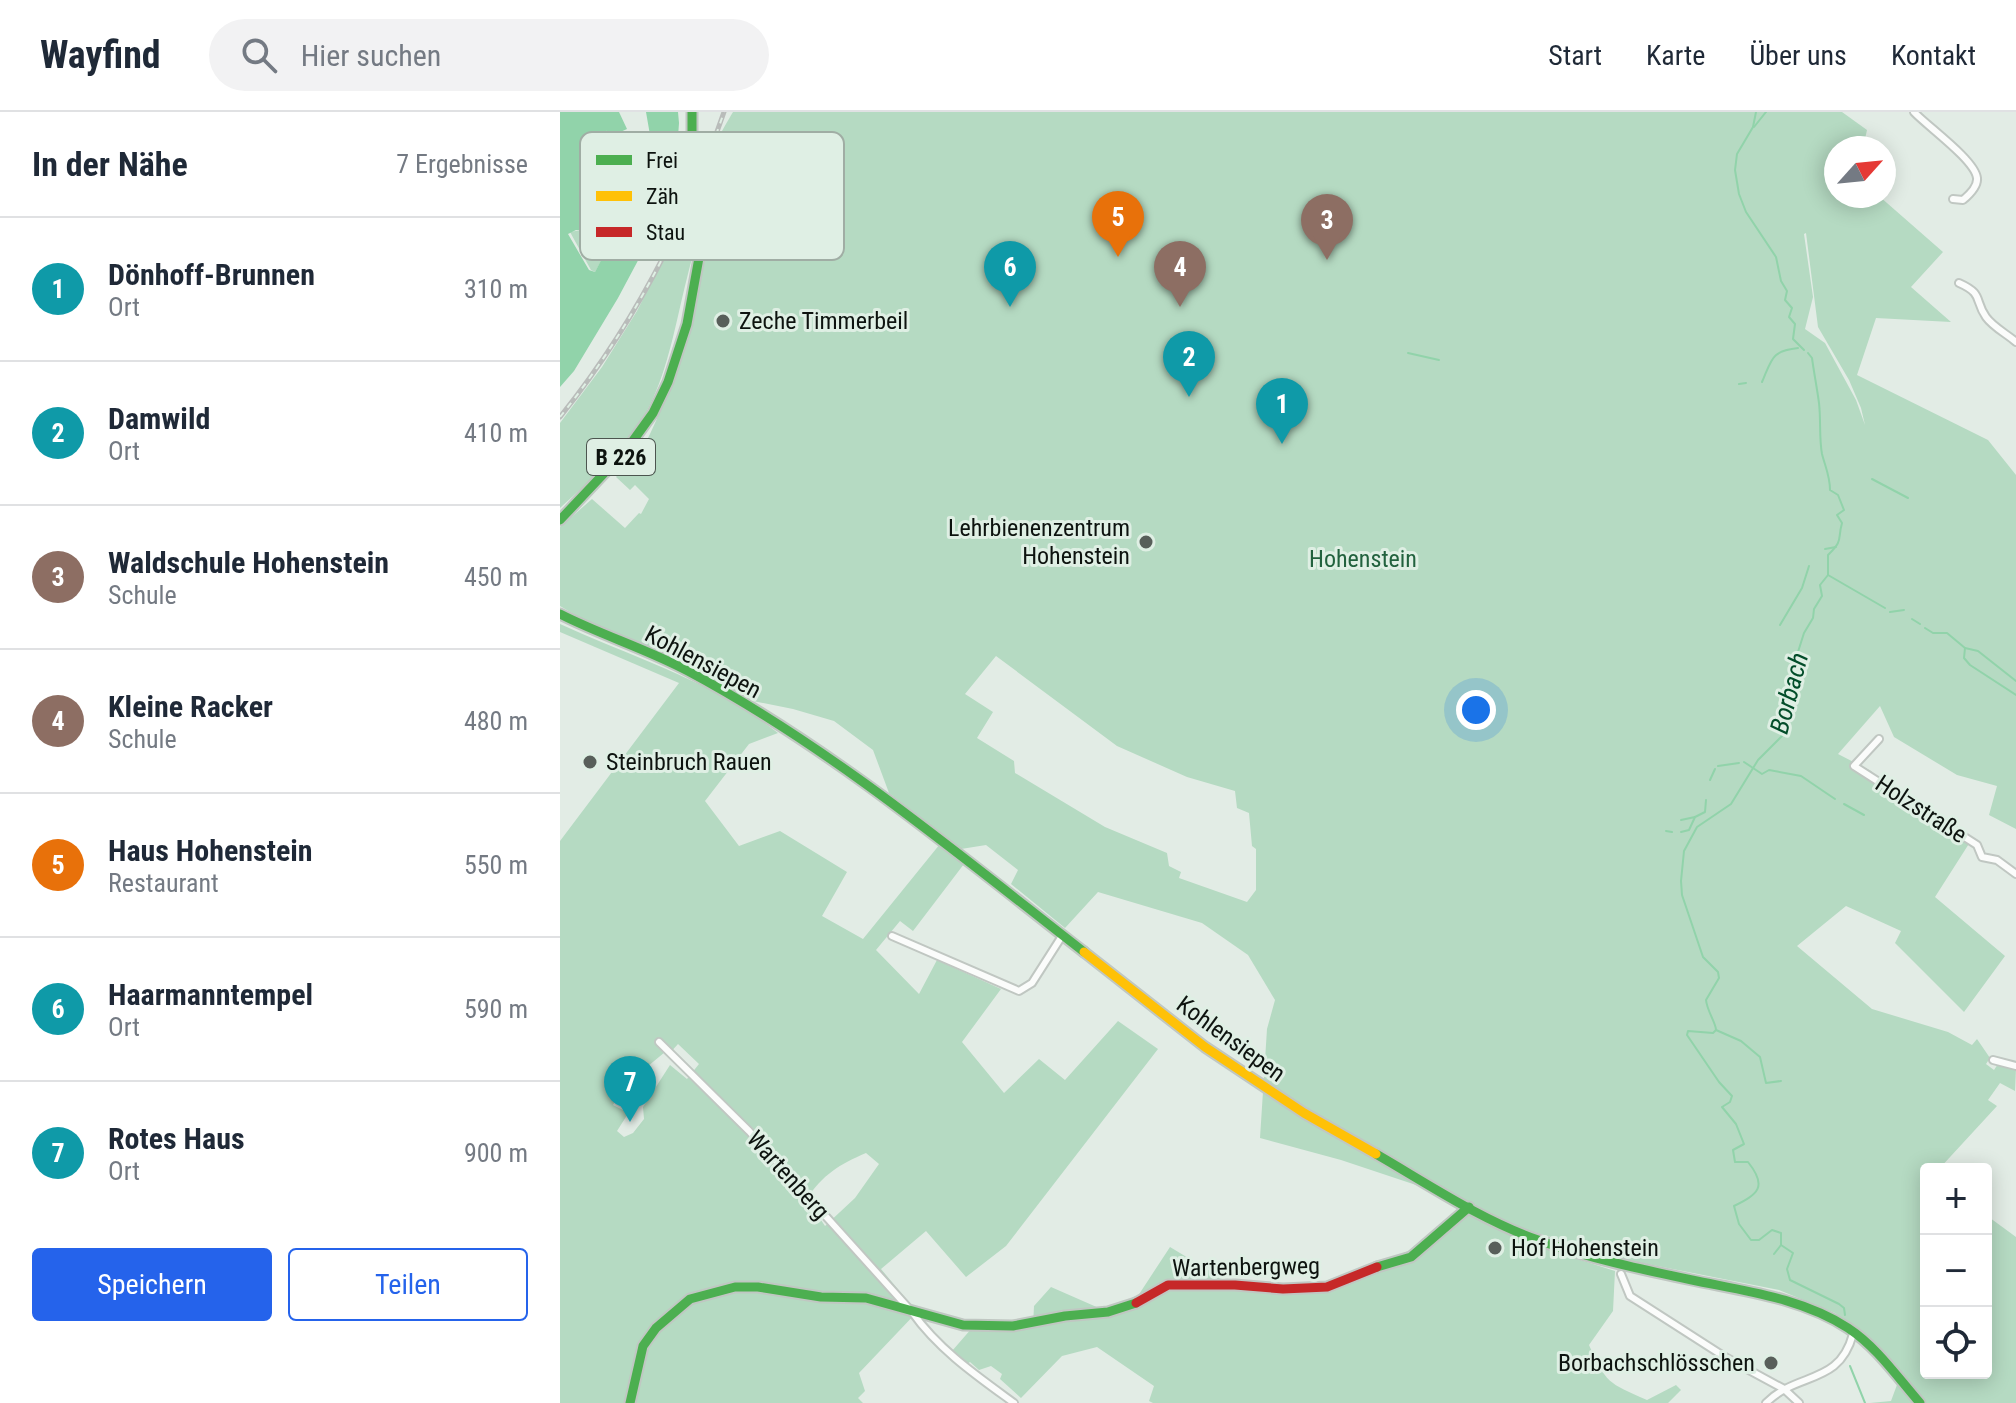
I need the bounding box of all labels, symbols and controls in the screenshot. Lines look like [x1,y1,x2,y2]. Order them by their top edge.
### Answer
search box [209,19,769,91]
text: Wayfind [40,33,161,77]
icon: search [237,33,281,77]
text: Hier suchen [301,38,441,73]
text: Start [1548,39,1602,72]
text: Karte [1646,39,1705,72]
text: Über uns [1749,39,1847,72]
text: Kontakt [1891,39,1976,72]
legend [580,132,844,260]
north arrow [1824,136,1896,208]
text: In der Nähe [32,144,188,184]
text: Frei [646,148,678,173]
text: 7 Ergebnisse [396,149,528,179]
text: Zäh [646,184,679,209]
pin: 5 [1092,191,1144,257]
pin: 3 [1301,194,1353,260]
text: Stau [646,220,685,245]
pin: 6 [984,241,1036,307]
pin: 4 [1154,241,1206,307]
text: Dönhoff-Brunnen [108,257,315,292]
text: 1 [51,274,65,304]
text: 310 m [464,274,528,304]
text: Ort [108,292,140,322]
place label: Zeche Timmerbeil [739,307,908,335]
marker: Zeche Timmerbeil [714,312,732,330]
pin: 2 [1163,331,1215,397]
pin: 1 [1256,378,1308,444]
text: Damwild [108,401,210,436]
text: 2 [51,418,65,448]
text: 410 m [464,418,528,448]
text: Ort [108,436,140,466]
road number: B 226 [587,439,655,475]
place label: Lehrbienenzentrum Hohenstein [948,514,1130,570]
marker: Lehrbienenzentrum Hohenstein [1137,533,1155,551]
text: Waldschule Hohenstein [108,545,389,580]
park label: Hohenstein [1309,545,1417,573]
text: 3 [51,562,65,592]
text: 450 m [464,562,528,592]
text: Schule [108,580,177,610]
street label: Kohlensiepen [640,620,766,704]
water label: Borbach [1764,649,1814,737]
text: Kleine Racker [108,689,273,724]
your location [1456,690,1496,730]
text: 4 [51,706,65,736]
text: 480 m [464,706,528,736]
text: Schule [108,724,177,754]
place label: Steinbruch Rauen [606,748,772,776]
marker: Steinbruch Rauen [581,753,599,771]
street label: Holzstraße [1870,769,1972,849]
text: Haus Hohenstein [108,833,313,868]
text: 5 [51,850,65,880]
text: 550 m [464,850,528,880]
text: Restaurant [108,868,219,898]
text: Haarmanntempel [108,977,313,1012]
street label: Kohlensiepen [1171,990,1291,1088]
text: 6 [51,994,65,1024]
text: 590 m [464,994,528,1024]
text: Ort [108,1012,140,1042]
pin: 7 [604,1056,656,1122]
text: Rotes Haus [108,1121,245,1156]
street label: Wartenberg [741,1125,835,1225]
text: 7 [51,1138,65,1168]
text: 900 m [464,1138,528,1168]
text: Ort [108,1156,140,1186]
map controls [1920,1163,1992,1379]
button: + [1920,1163,1992,1235]
place label: Hof Hohenstein [1511,1234,1659,1262]
button: − [1920,1235,1992,1307]
marker: Hof Hohenstein [1486,1239,1504,1257]
button: Speichern [32,1248,272,1321]
button: Teilen [288,1248,528,1321]
street label: Wartenbergweg [1172,1252,1320,1282]
button: locate [1920,1307,1992,1379]
place label: Borbachschlösschen [1558,1349,1755,1377]
marker: Borbachschlösschen [1762,1354,1780,1372]

